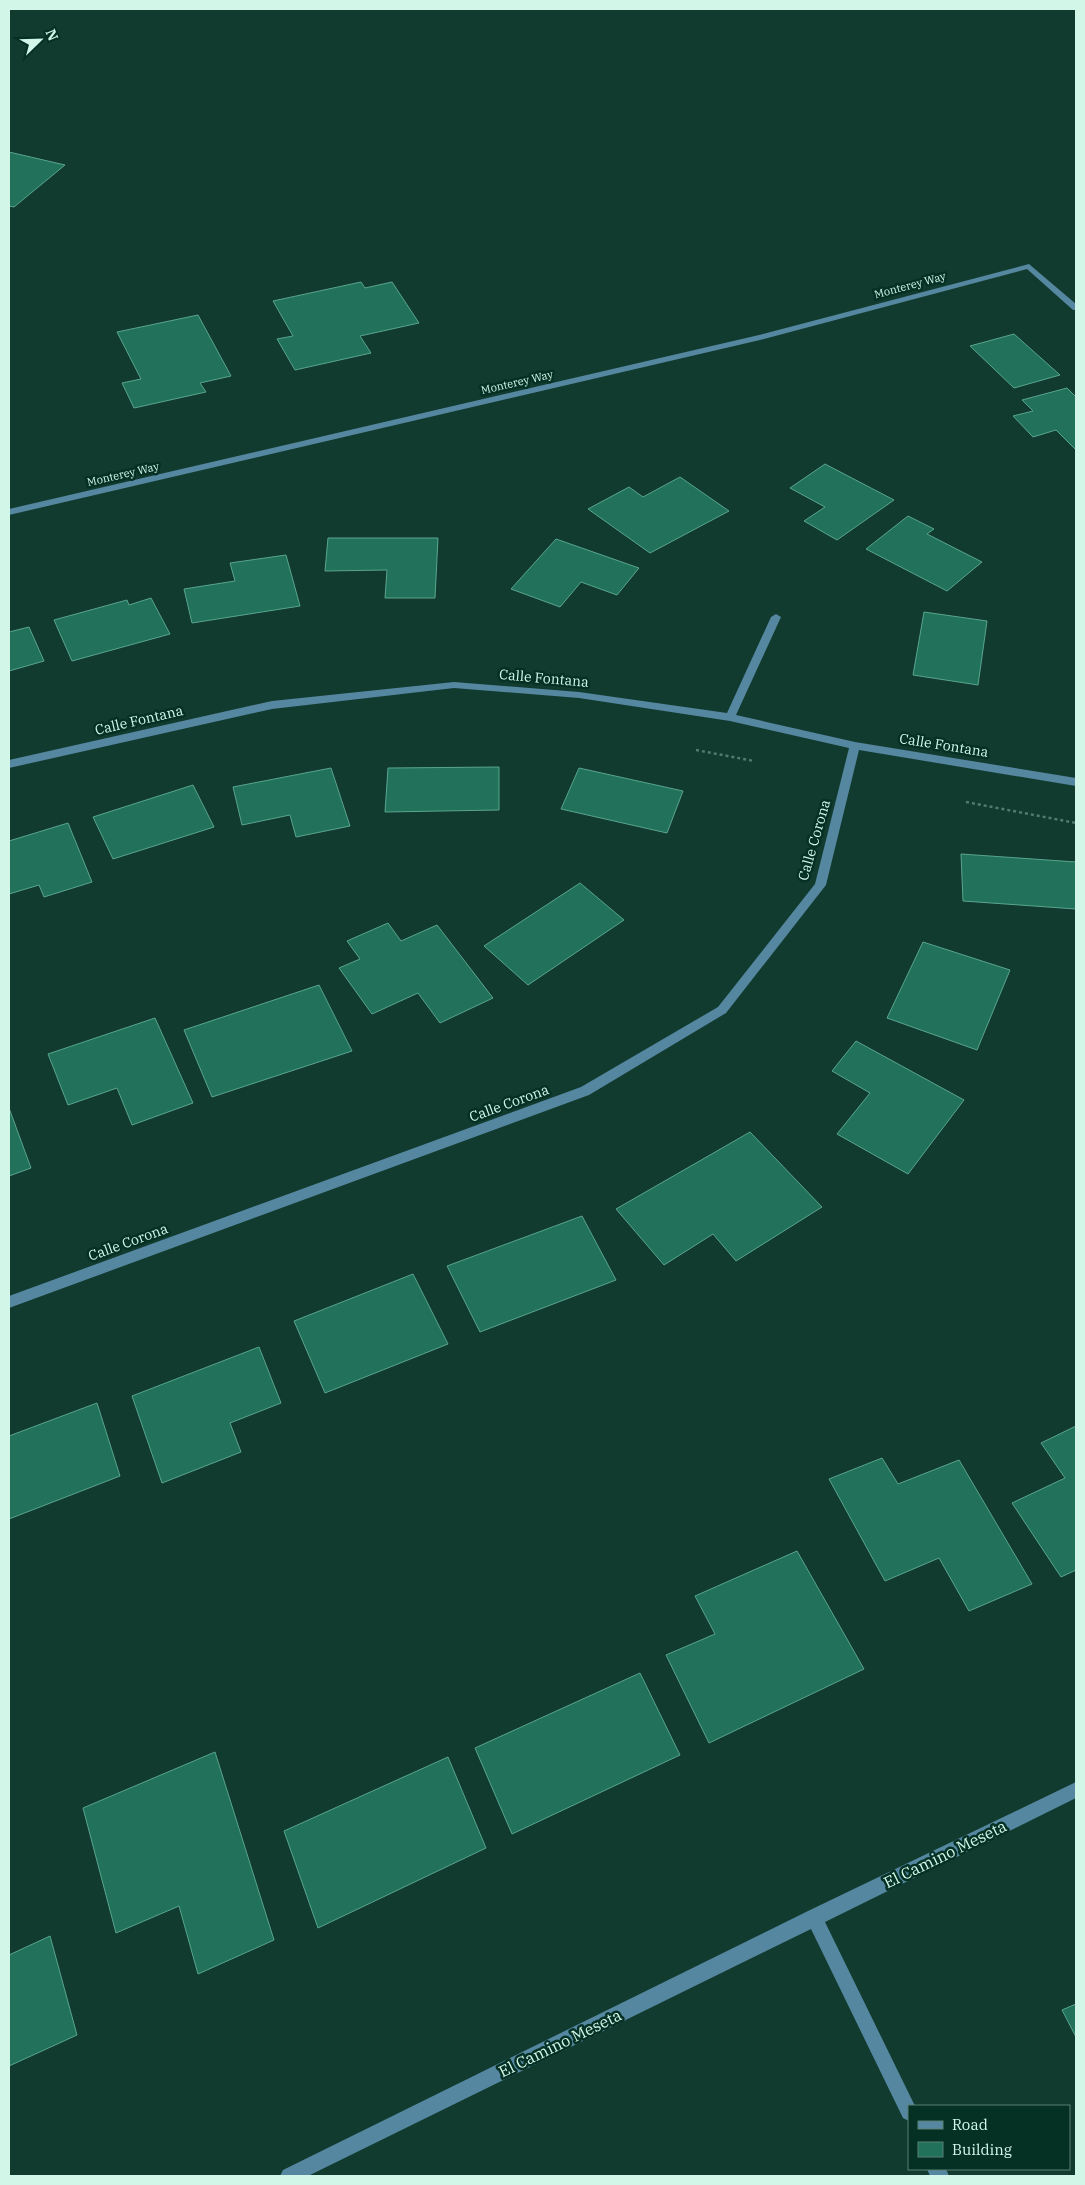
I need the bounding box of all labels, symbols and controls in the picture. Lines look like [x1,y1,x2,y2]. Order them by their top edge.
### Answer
north arrow [15,15,65,65]
text: N [42,26,62,44]
street label: Monterey Way [873,269,947,301]
street label: Monterey Way [480,367,554,397]
street label: Monterey Way [86,459,160,489]
street label: Calle Fontana [498,665,590,691]
street label: Calle Fontana [93,701,185,739]
street label: Calle Fontana [898,729,990,761]
street label: Calle Corona [794,797,834,883]
street label: Calle Corona [467,1080,552,1126]
street label: Calle Corona [86,1219,171,1265]
street label: El Camino Meseta [880,1815,1010,1892]
street label: El Camino Meseta [495,2004,625,2081]
legend [908,2105,1070,2170]
text: Road [952,2115,988,2134]
text: Building [952,2140,1012,2159]

